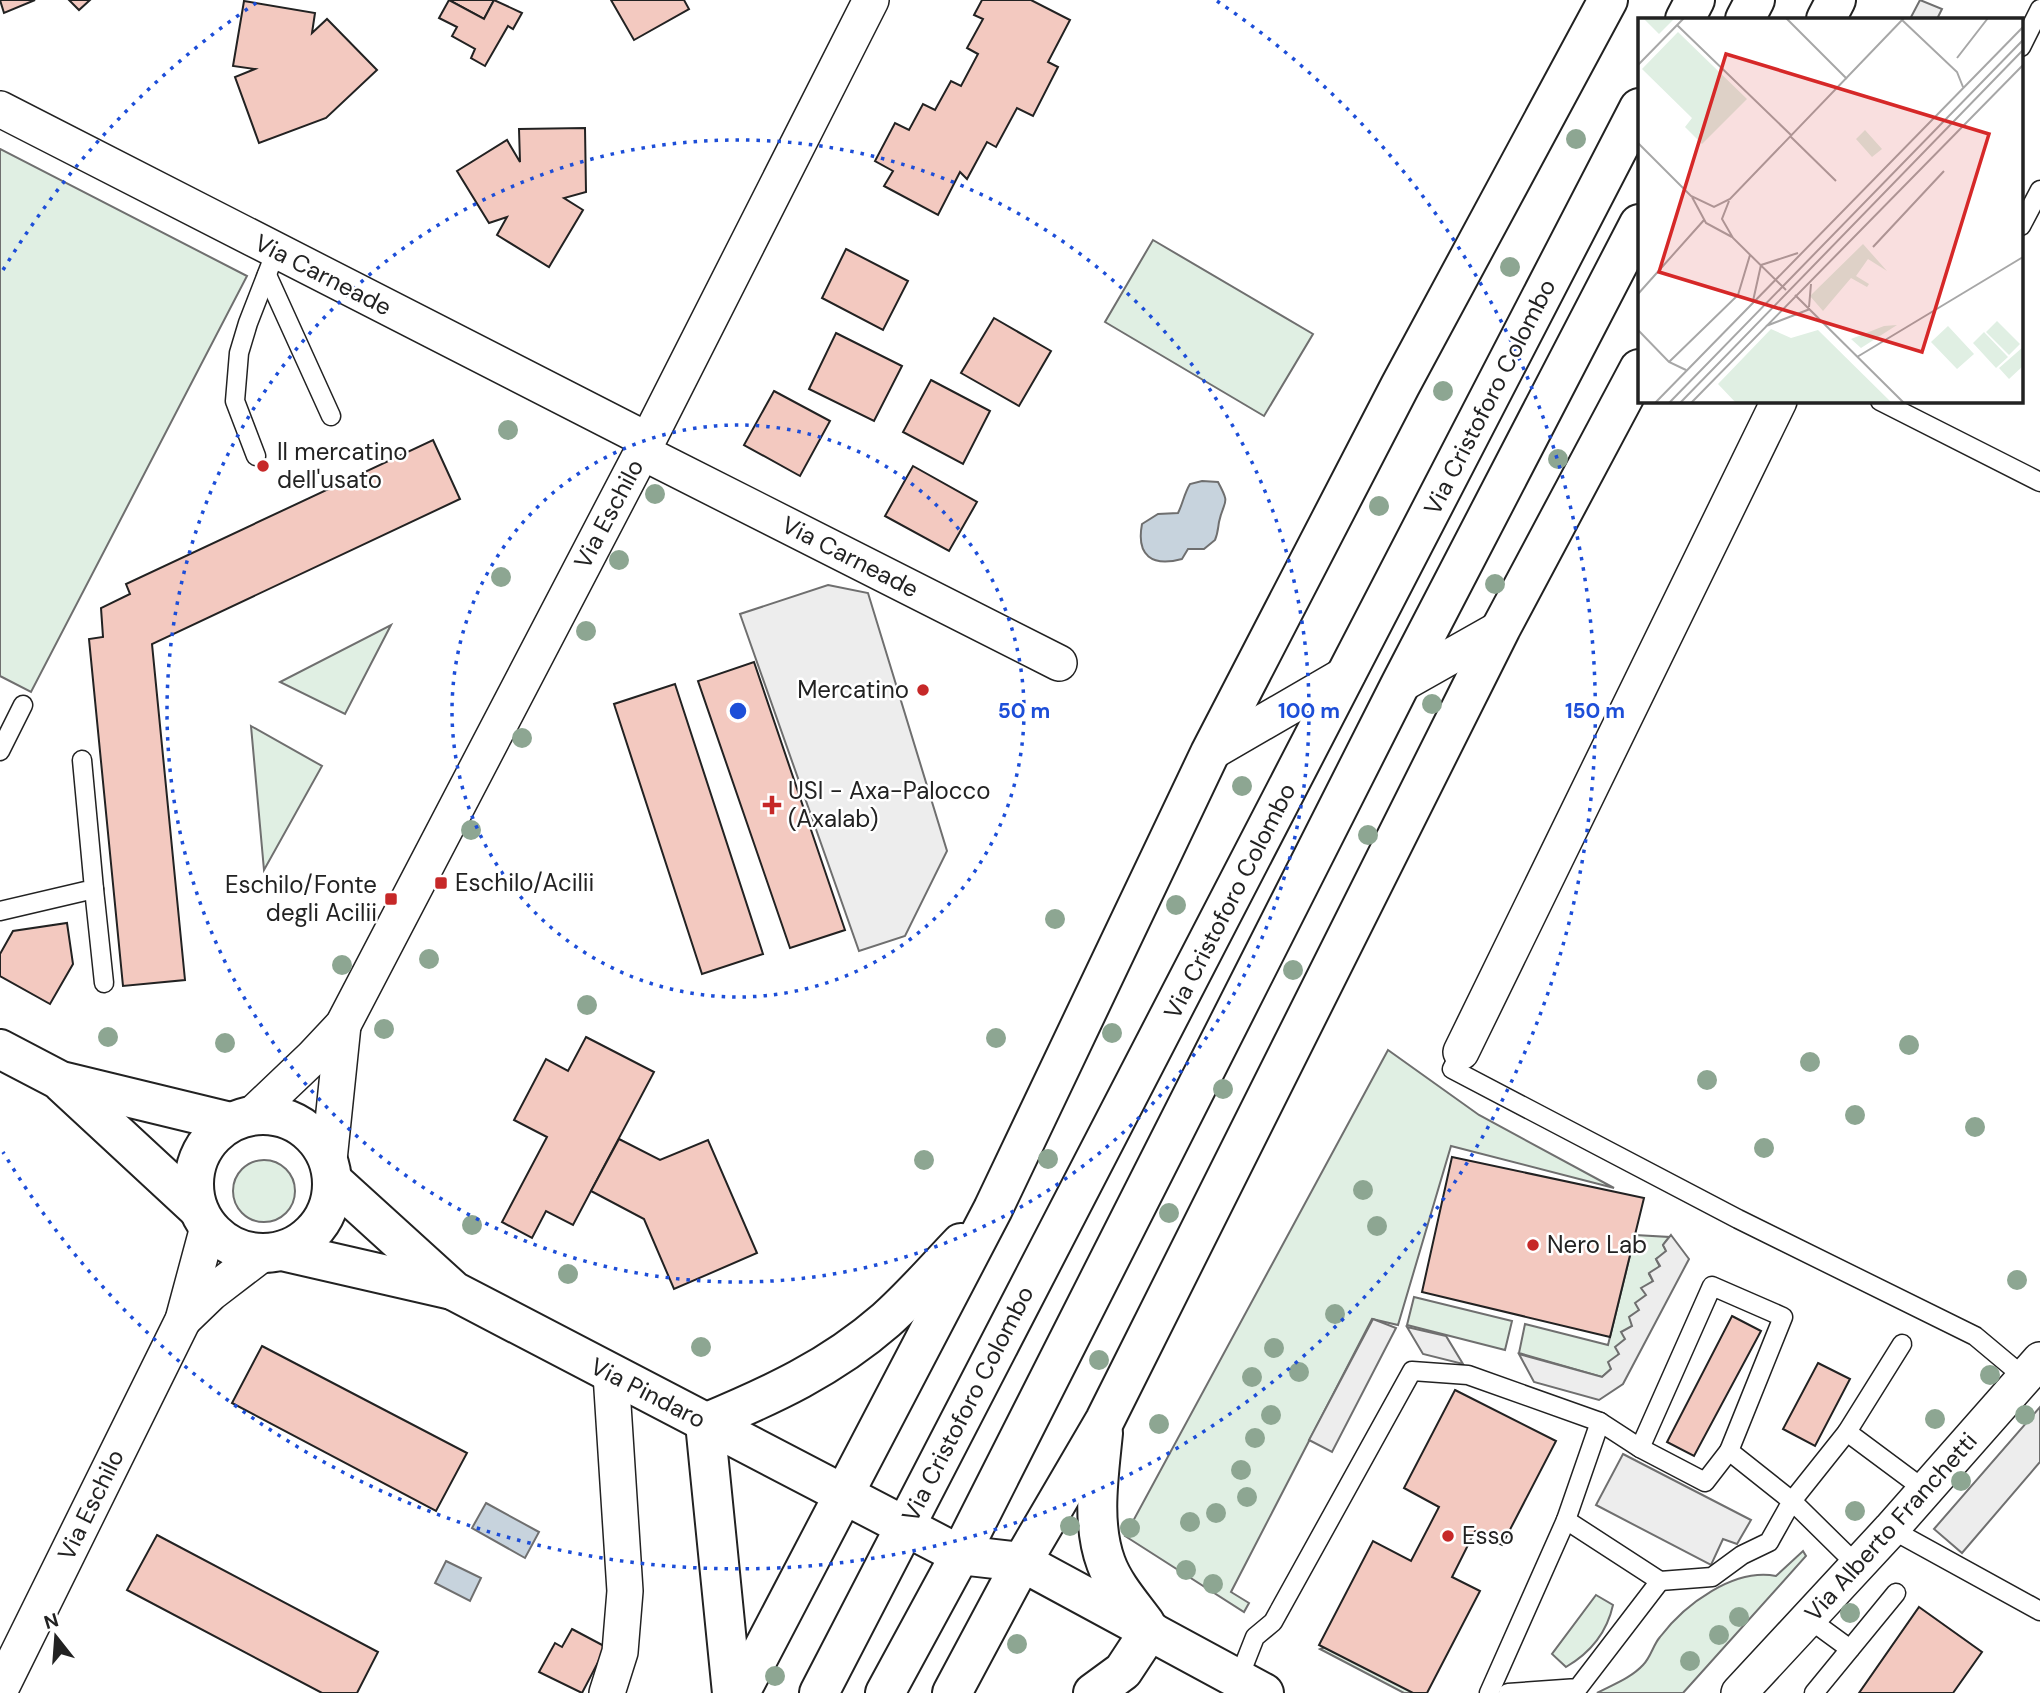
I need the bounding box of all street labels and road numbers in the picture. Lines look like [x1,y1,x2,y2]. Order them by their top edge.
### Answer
street label: Via Carneade [250,227,397,322]
street label: Via Cristoforo Colombo [1417,274,1563,520]
street label: Via Eschilo [567,454,650,574]
street label: Via Carneade [777,509,924,604]
street label: Via Cristoforo Colombo [1157,778,1303,1024]
street label: Via Cristoforo Colombo [895,1281,1041,1527]
street label: Via Pindaro [585,1350,711,1435]
street label: Via Alberto Franchetti [1798,1426,1984,1628]
street label: Via Eschilo [50,1444,131,1565]

